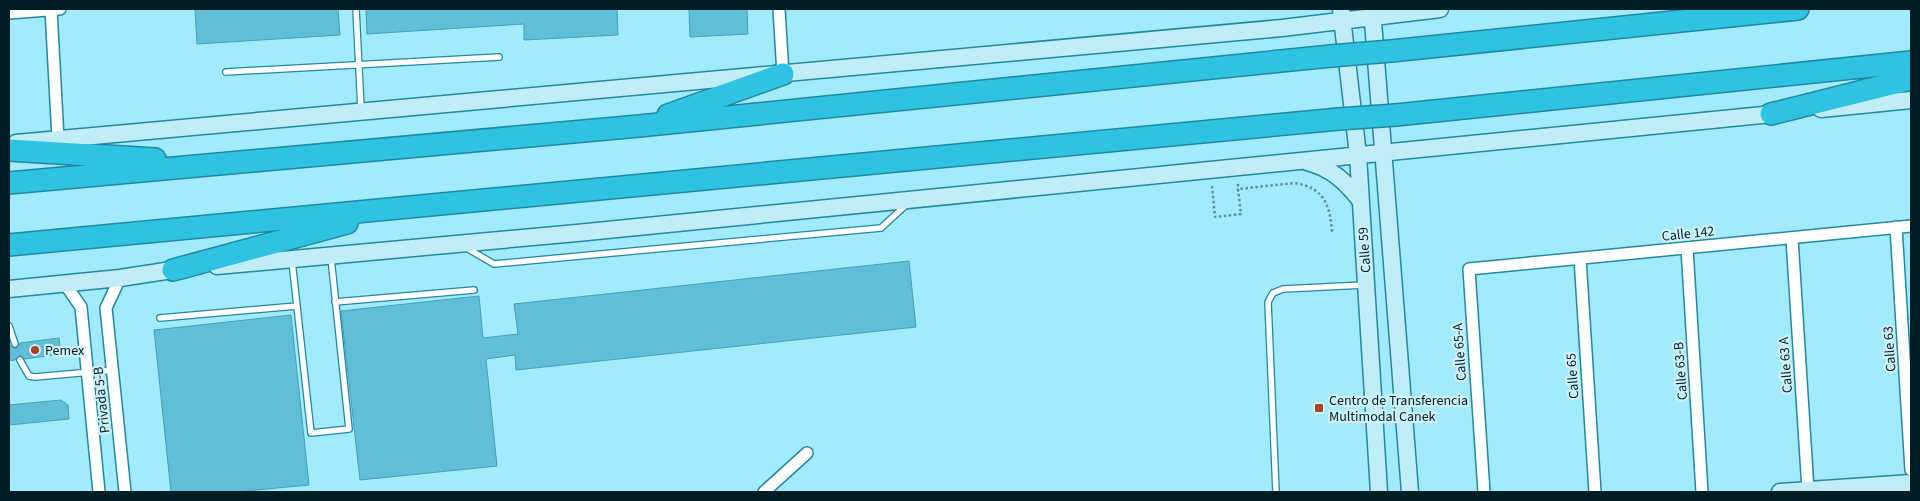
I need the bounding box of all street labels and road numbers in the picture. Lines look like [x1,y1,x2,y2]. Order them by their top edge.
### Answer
street label: Calle 142 [1661,221,1715,247]
street label: Calle 59 [1353,226,1377,274]
street label: Calle 65-A [1448,322,1472,381]
street label: Calle 63 [1878,325,1902,373]
street label: Calle 63 A [1774,336,1798,394]
street label: Calle 63-B [1669,341,1693,401]
street label: Calle 65 [1561,352,1585,400]
street label: Privada 5-B [89,366,115,434]

